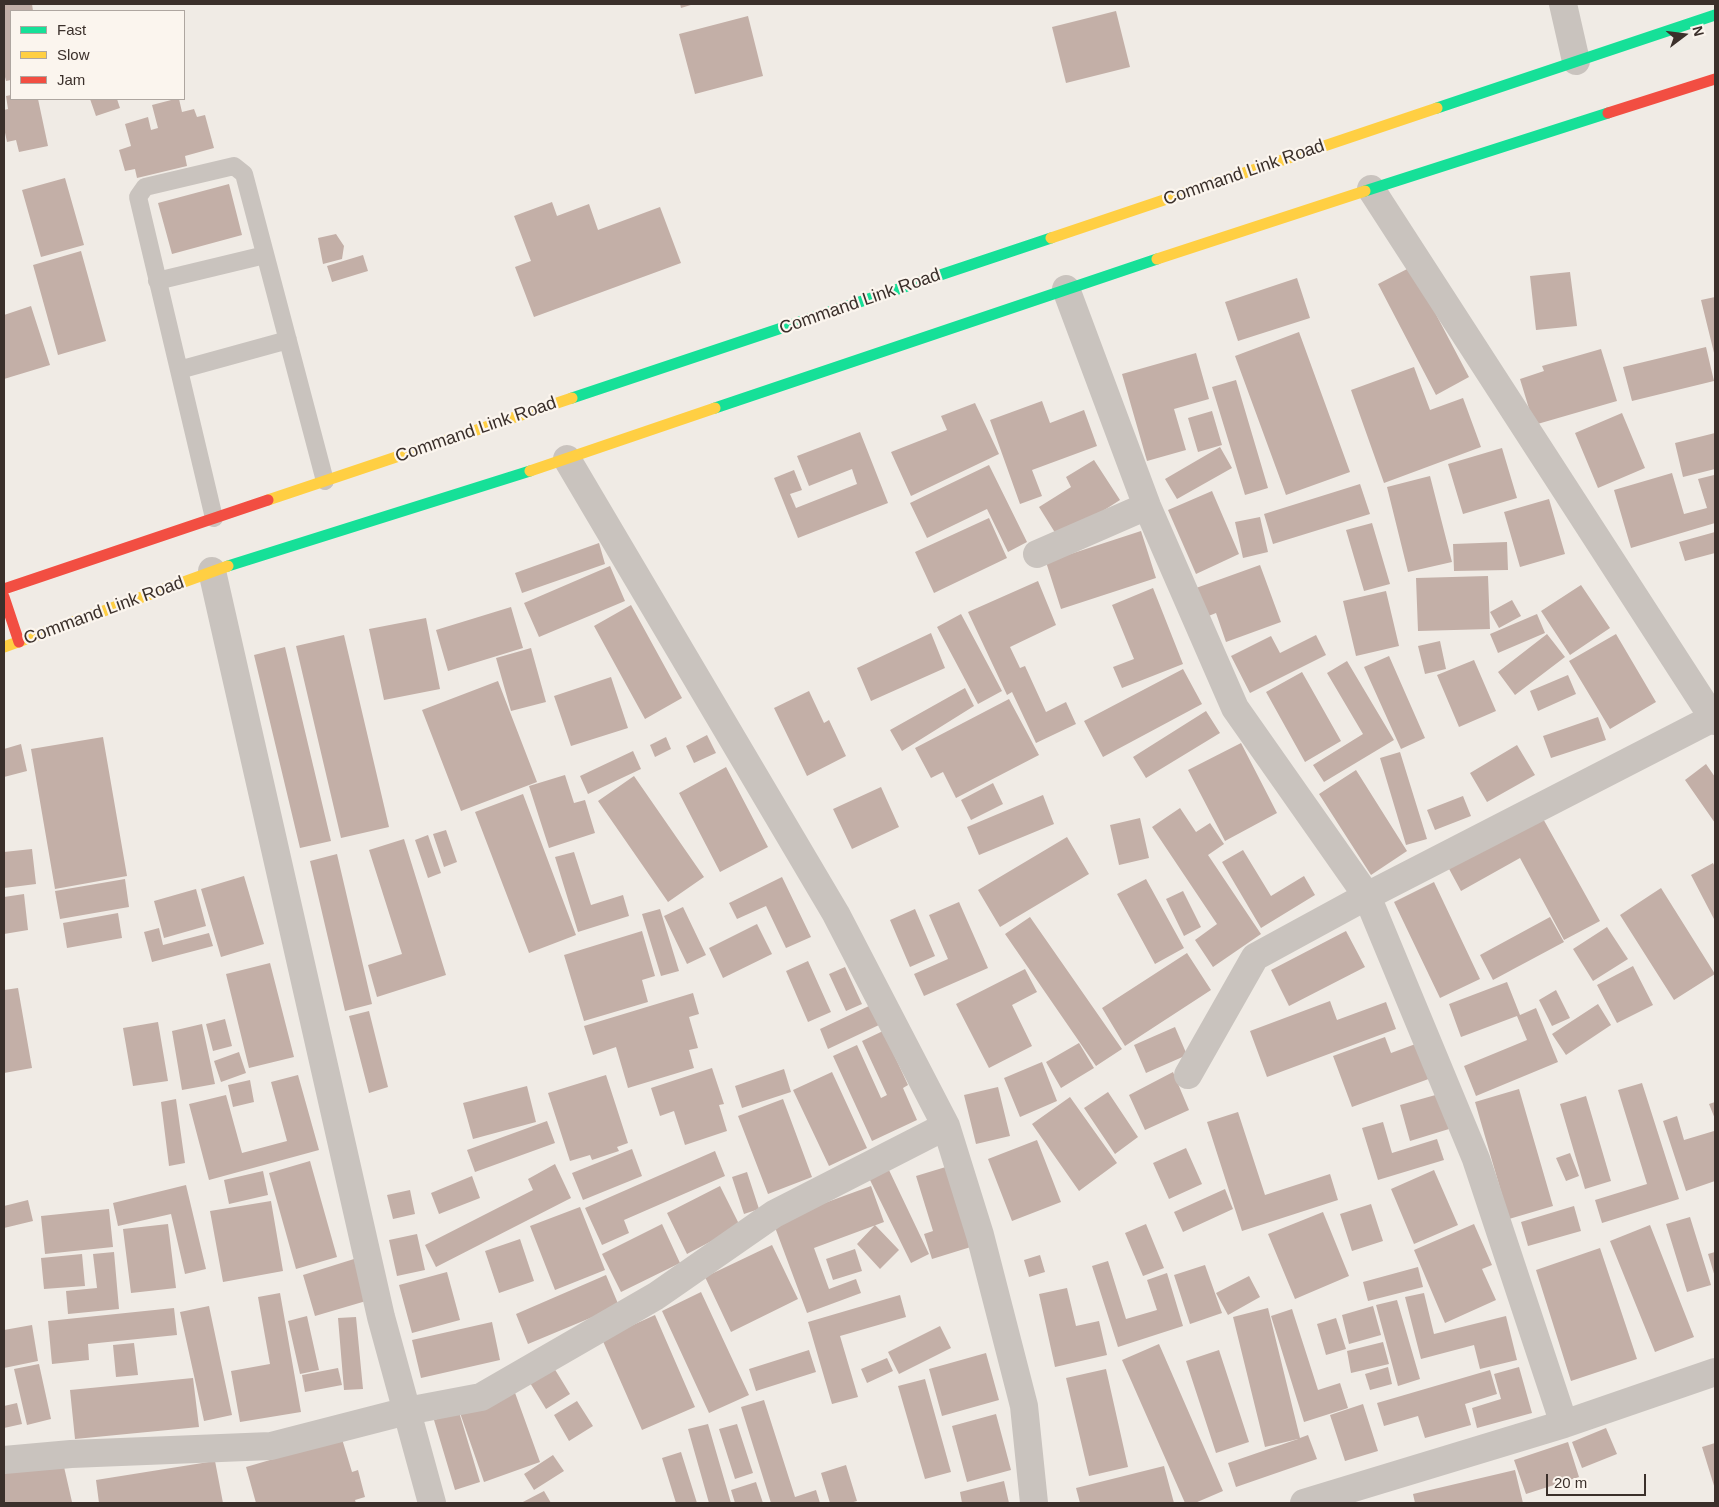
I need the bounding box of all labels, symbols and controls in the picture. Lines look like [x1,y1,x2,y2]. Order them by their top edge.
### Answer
legend [10,10,185,100]
north arrow [1659,10,1709,60]
text: Fast [57,21,86,38]
text: N [1689,24,1708,38]
text: Slow [57,46,90,63]
text: Jam [57,71,85,88]
street label: Command Link Road [1161,135,1327,211]
street label: Command Link Road [777,264,943,340]
street label: Command Link Road [393,392,559,468]
street label: Command Link Road [21,572,187,650]
scale bar [1549,1464,1649,1496]
text: 20 m [1554,1474,1587,1491]

